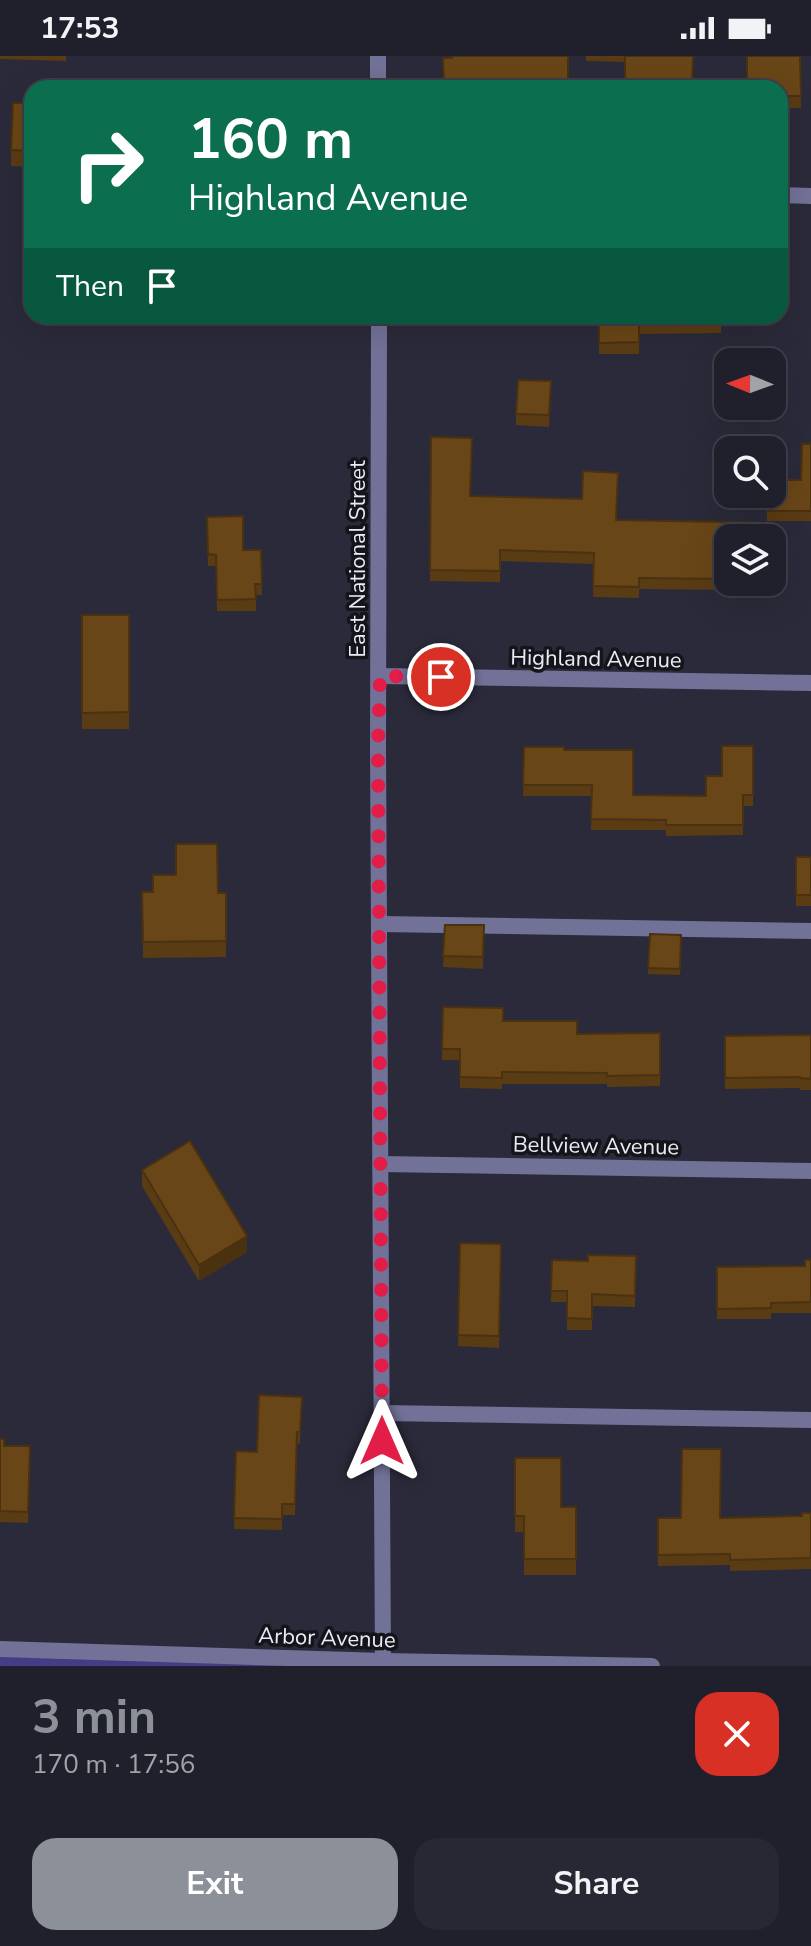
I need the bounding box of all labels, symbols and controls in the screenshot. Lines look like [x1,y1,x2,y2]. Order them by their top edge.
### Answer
text: 17:53 [40,8,119,49]
text: 160 m [188,101,353,178]
icon: right [56,112,160,216]
text: Highland Avenue [188,174,468,223]
icon: arrive [140,264,184,308]
text: Then [56,266,124,307]
north arrow [714,348,786,420]
map controls [714,348,786,596]
button: search [714,436,786,508]
street label: East National Street [343,460,373,658]
button: layers [714,524,786,596]
pin [407,643,475,711]
street label: Highland Avenue [510,643,682,675]
icon: arrive [419,655,463,699]
street label: Bellview Avenue [513,1130,679,1162]
position arrow [340,1399,424,1483]
street label: Arbor Avenue [258,1621,396,1655]
text: 3 min [32,1684,156,1750]
button: close [695,1692,779,1776]
text: 170 m · 17:56 [32,1747,195,1782]
button: Exit [32,1838,398,1930]
button: Share [414,1838,779,1930]

